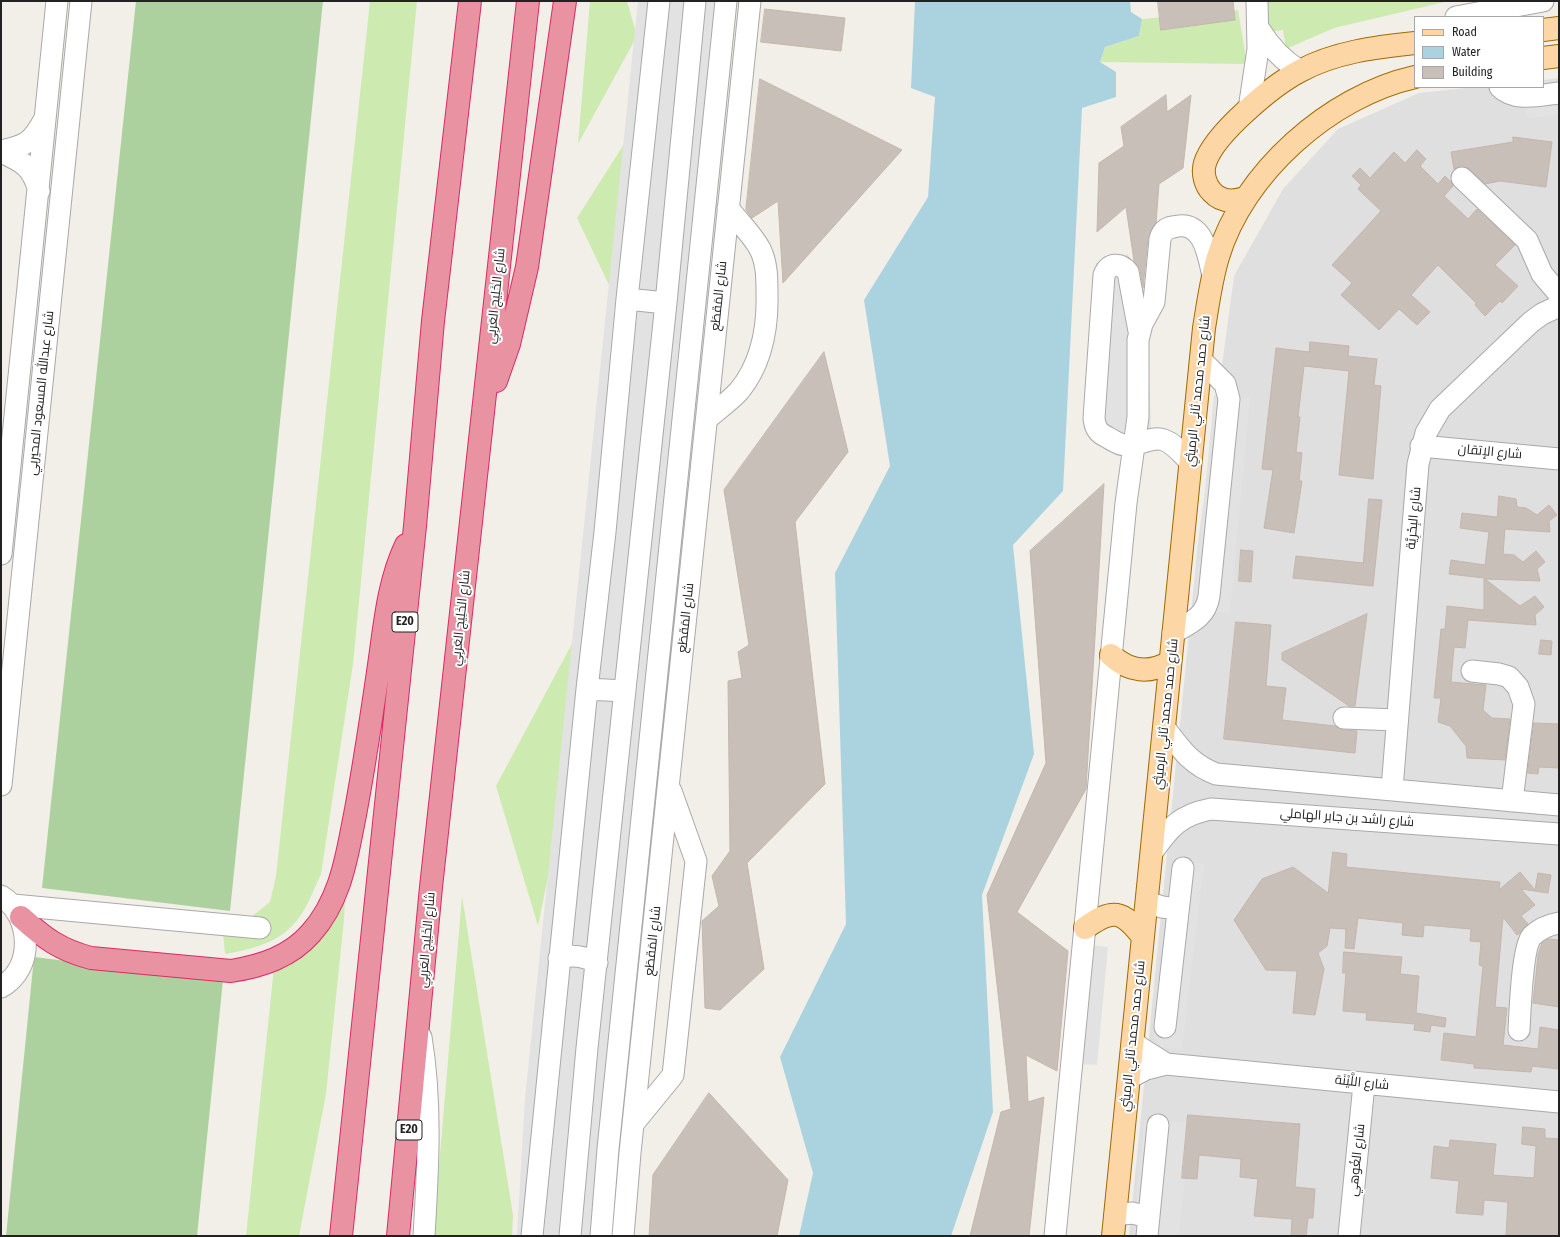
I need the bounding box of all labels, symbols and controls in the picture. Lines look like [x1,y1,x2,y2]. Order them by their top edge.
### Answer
legend [1414,16,1544,88]
text: Road [1452,25,1477,39]
text: Water [1452,45,1480,59]
text: Building [1452,65,1492,79]
street label: شارع الخَلِيج العَربِي [483,247,509,345]
street label: شارع المَقطَع [708,260,730,332]
street label: شارع عبدالله المسعود المحيربي [25,310,57,476]
street label: شارع حمد محمد ثاني الرميثي [1182,315,1214,467]
street label: شارع الإتقان [1457,441,1523,463]
street label: شارع البِحْرِيَّة [1403,486,1425,550]
street label: شارع الخَلِيج العَربِي [448,569,474,667]
street label: شارع المَقطَع [675,582,697,654]
road number: E20 [392,612,418,632]
street label: شارع حمد محمد ثاني الرميثي [1150,638,1182,790]
street label: شارع راشد بن جابر الهاملي [1279,806,1415,830]
street label: شارع الخَلِيج العَربِي [415,891,439,989]
street label: شارع المَقطَع [642,905,664,977]
street label: شارع حمد محمد ثاني الرميثي [1117,960,1149,1112]
street label: شارع اللَّيْنَة [1334,1072,1390,1094]
road number: E20 [396,1120,422,1140]
street label: شارع الغُوهي [1345,1123,1369,1197]

